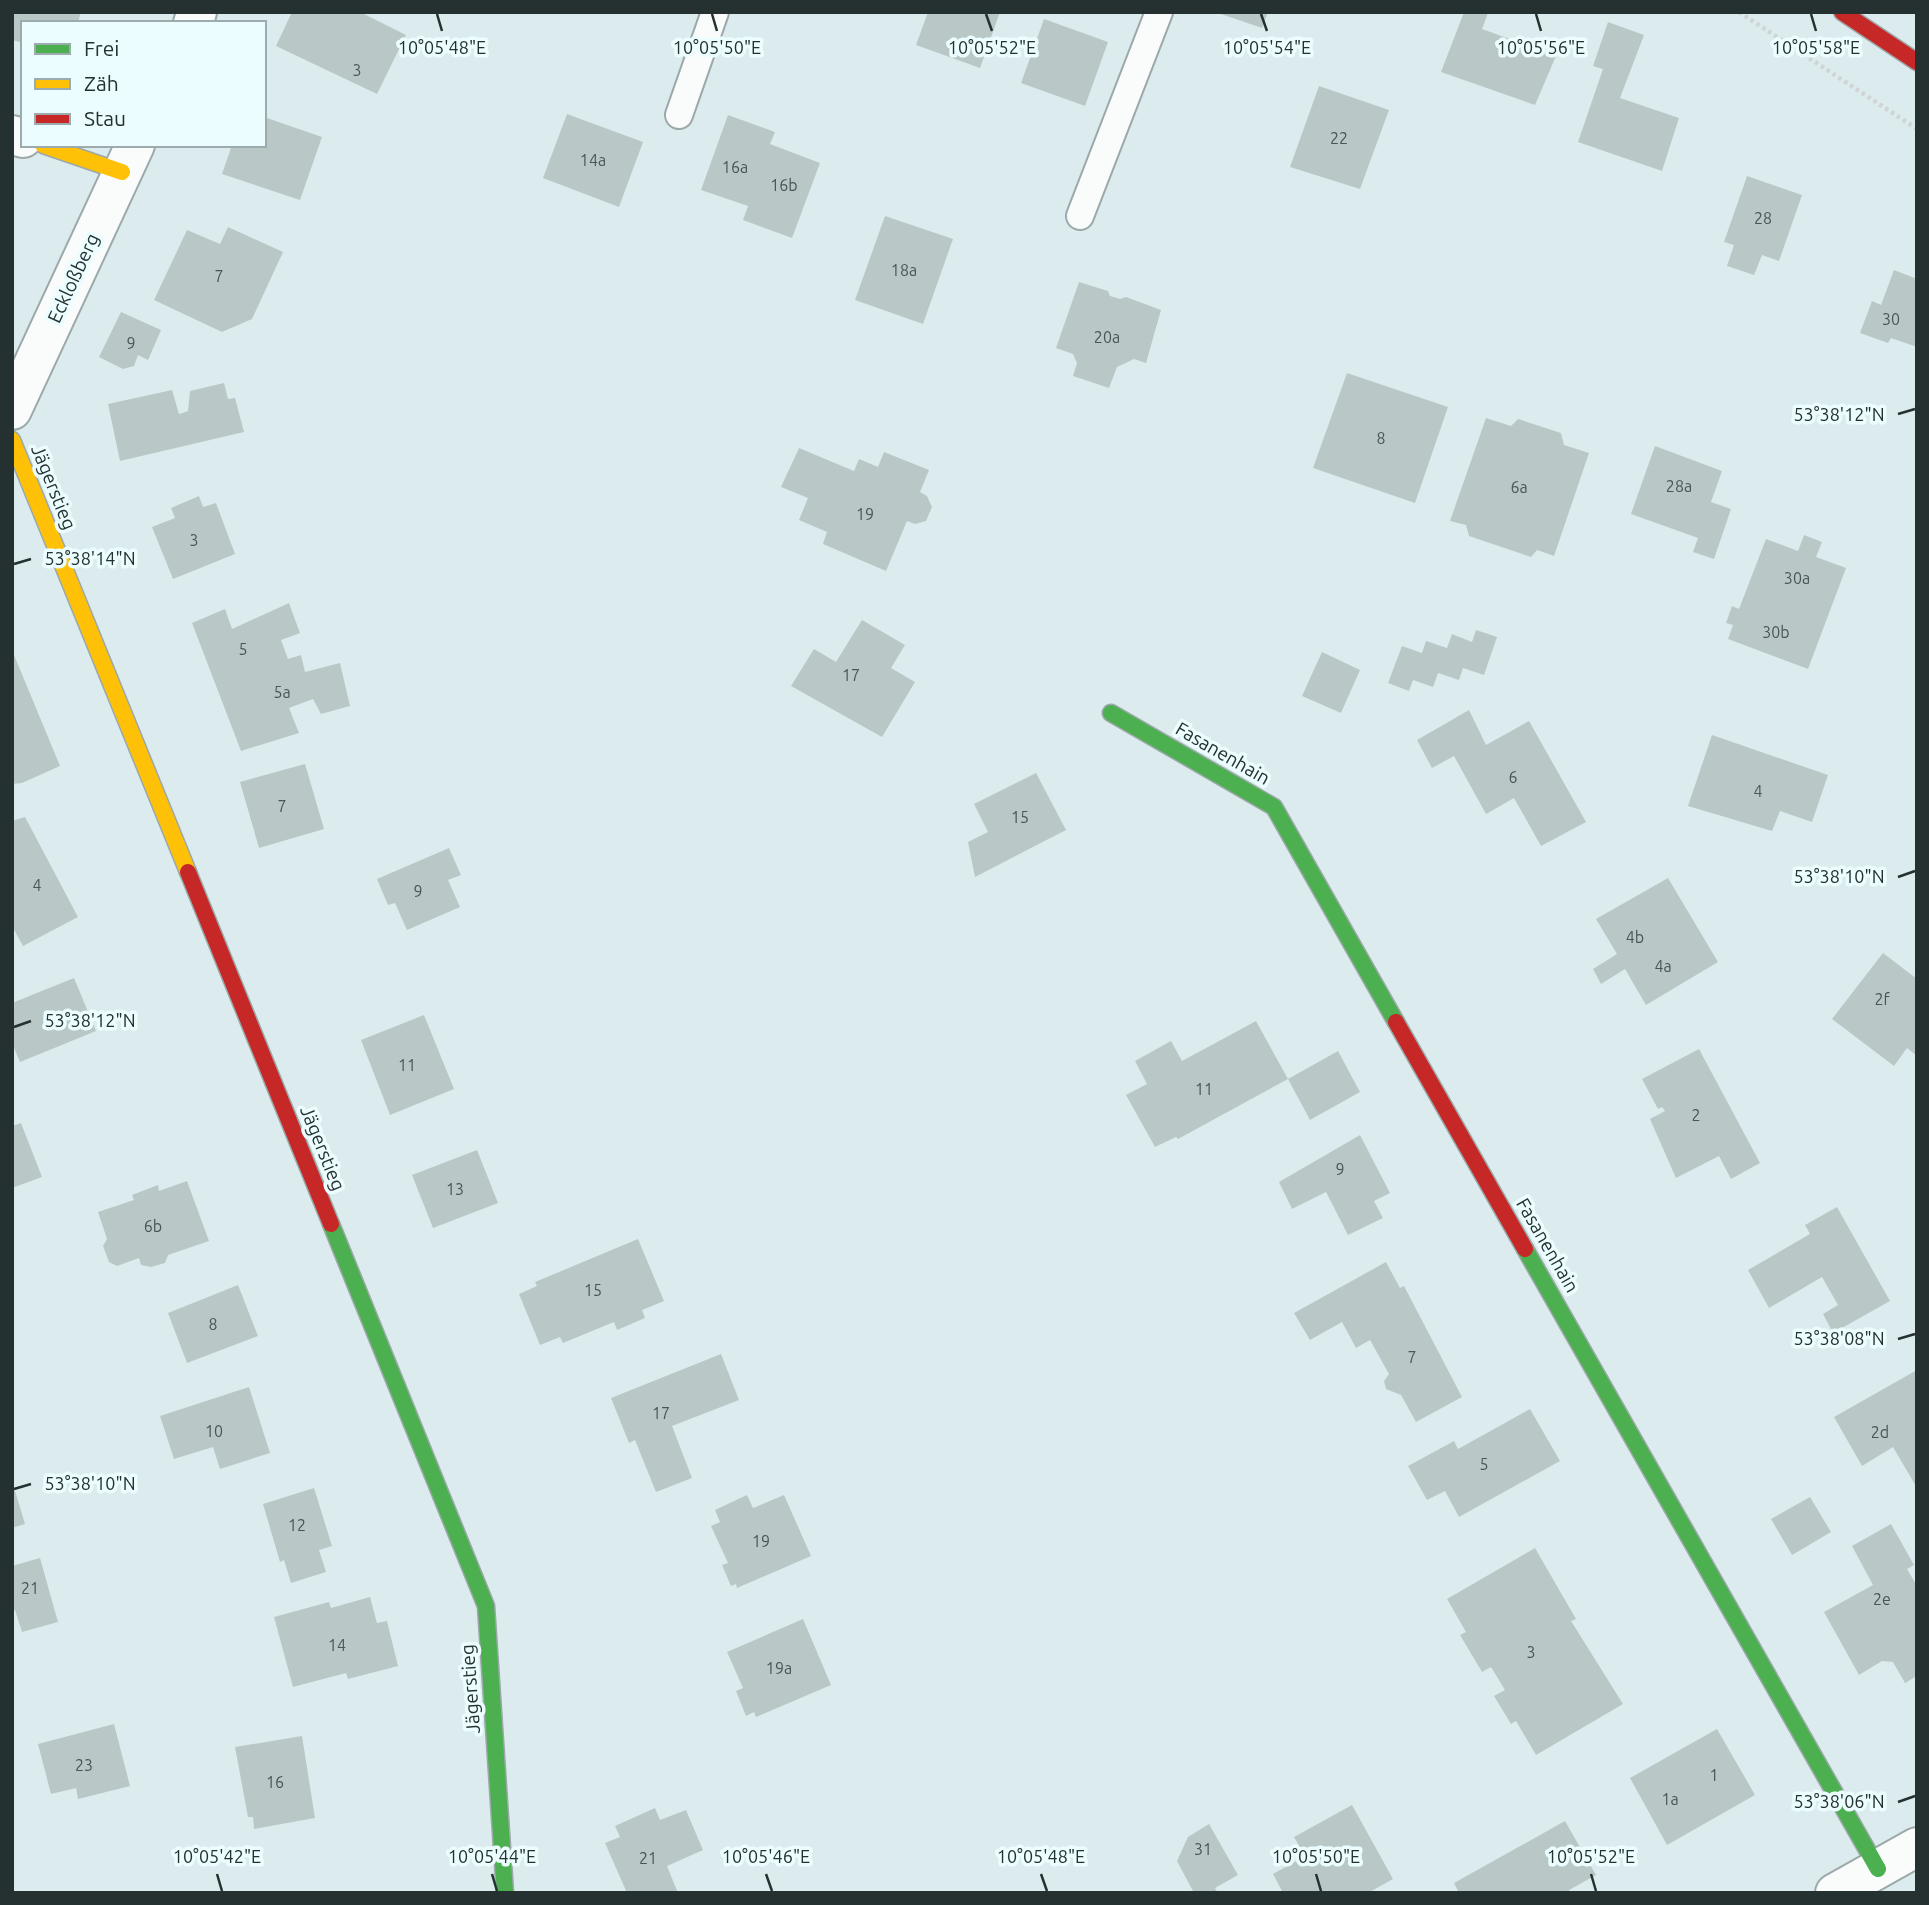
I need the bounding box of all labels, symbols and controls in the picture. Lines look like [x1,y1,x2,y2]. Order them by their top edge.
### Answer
legend [21,21,266,147]
text: Frei [84,36,119,60]
text: 10°05'48"E [398,37,486,57]
text: 10°05'50"E [673,37,761,57]
text: 10°05'52"E [948,37,1036,57]
text: 10°05'54"E [1223,37,1311,57]
text: 10°05'56"E [1497,37,1585,57]
text: 10°05'58"E [1772,37,1860,57]
house number: 3 [352,61,362,79]
text: Zäh [84,71,119,95]
text: Stau [84,106,126,130]
house number: 22 [1330,129,1348,147]
house number: 14a [580,151,606,169]
house number: 16a [722,158,748,176]
house number: 16b [770,176,798,194]
house number: 28 [1754,209,1772,227]
street label: Eckloßberg [43,230,103,326]
house number: 18a [891,261,917,279]
house number: 7 [214,267,224,285]
house number: 30 [1882,310,1900,328]
house number: 20a [1094,328,1120,346]
house number: 9 [126,334,136,352]
text: 53°38'12"N [1793,404,1885,424]
house number: 8 [1376,429,1386,447]
street label: Jägerstieg [27,441,81,533]
house number: 28a [1666,477,1692,495]
house number: 6a [1510,478,1528,496]
house number: 19 [856,505,874,523]
house number: 3 [189,531,199,549]
text: 53°38'14"N [44,548,136,568]
house number: 30a [1784,569,1810,587]
house number: 30b [1762,623,1790,641]
house number: 5 [238,640,248,658]
house number: 17 [842,666,860,684]
house number: 5a [273,683,291,701]
street label: Fasanenhain [1172,717,1274,789]
house number: 6 [1508,768,1518,786]
house number: 4 [1753,782,1763,800]
house number: 7 [277,797,287,815]
house number: 15 [1011,808,1029,826]
text: 53°38'10"N [1793,866,1885,886]
house number: 4 [32,876,42,894]
house number: 9 [413,882,423,900]
house number: 4b [1626,928,1644,946]
house number: 4a [1654,957,1672,975]
house number: 2f [1874,990,1890,1008]
text: 53°38'12"N [44,1010,136,1030]
house number: 11 [398,1056,416,1074]
house number: 11 [1195,1080,1213,1098]
street label: Jägerstieg [296,1102,350,1194]
house number: 2 [1691,1106,1701,1124]
house number: 9 [1335,1160,1345,1178]
house number: 13 [446,1180,464,1198]
street label: Fasanenhain [1512,1194,1584,1296]
house number: 6b [144,1217,162,1235]
house number: 15 [584,1281,602,1299]
house number: 8 [208,1315,218,1333]
text: 53°38'08"N [1793,1328,1885,1348]
house number: 7 [1407,1348,1417,1366]
house number: 17 [652,1404,670,1422]
house number: 10 [205,1422,223,1440]
house number: 2d [1871,1423,1889,1441]
house number: 5 [1479,1455,1489,1473]
text: 53°38'10"N [44,1473,136,1493]
house number: 12 [288,1516,306,1534]
house number: 19 [752,1532,770,1550]
house number: 21 [21,1579,39,1597]
house number: 2e [1873,1590,1891,1608]
house number: 14 [328,1636,346,1654]
house number: 3 [1526,1643,1536,1661]
street label: Jägerstieg [456,1644,484,1734]
house number: 19a [766,1659,792,1677]
house number: 23 [75,1756,93,1774]
house number: 1 [1709,1766,1719,1784]
house number: 16 [266,1773,284,1791]
house number: 1a [1661,1790,1679,1808]
text: 53°38'06"N [1793,1791,1885,1811]
house number: 31 [1194,1840,1212,1858]
text: 10°05'42"E [173,1846,261,1866]
text: 10°05'44"E [448,1846,536,1866]
text: 10°05'46"E [722,1846,810,1866]
text: 10°05'48"E [997,1846,1085,1866]
text: 10°05'50"E [1272,1846,1360,1866]
text: 10°05'52"E [1547,1846,1635,1866]
house number: 21 [639,1849,657,1867]

